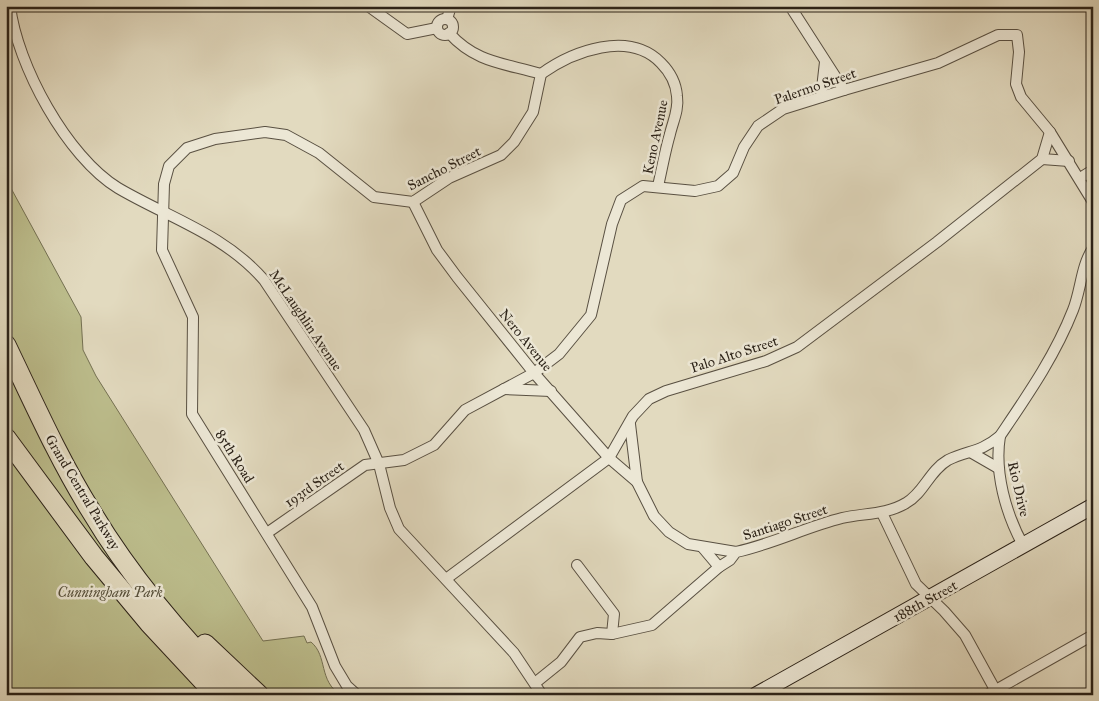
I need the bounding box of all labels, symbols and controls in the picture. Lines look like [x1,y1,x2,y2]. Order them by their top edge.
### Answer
street label: Palermo Street [772,65,858,108]
street label: Keno Avenue [639,98,672,176]
street label: Sancho Street [405,143,484,194]
street label: McLaughlin Avenue [265,266,346,374]
street label: Nero Avenue [495,306,556,375]
street label: Palo Alto Street [688,332,780,377]
street label: 85th Road [212,427,258,486]
street label: Grand Central Parkway [41,431,124,553]
street label: 193rd Street [281,458,347,511]
street label: Rio Drive [1004,460,1033,519]
street label: Santiago Street [741,501,830,544]
street label: 188th Street [890,577,960,626]
park label: Cunningham Park [58,584,163,601]

